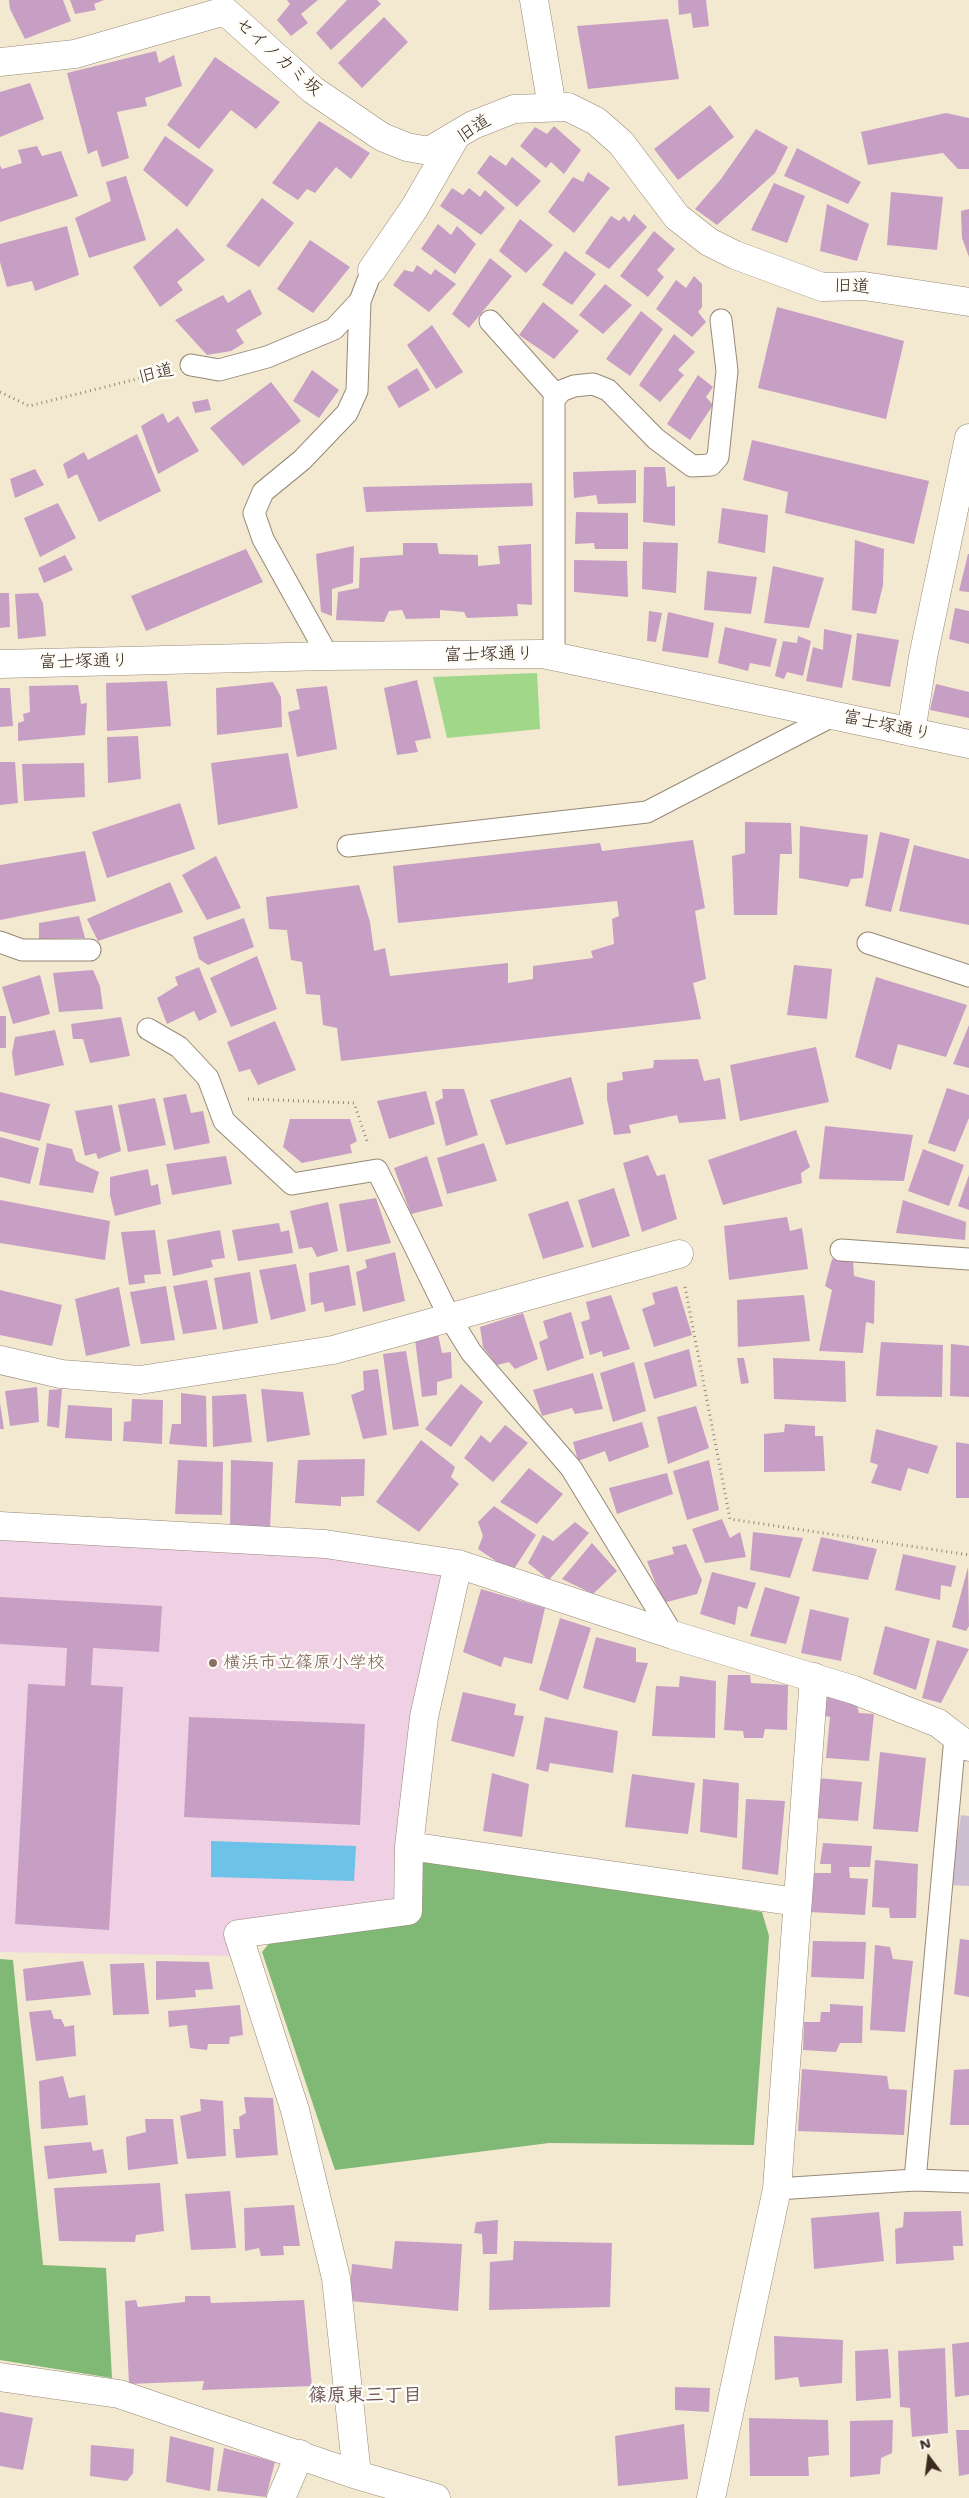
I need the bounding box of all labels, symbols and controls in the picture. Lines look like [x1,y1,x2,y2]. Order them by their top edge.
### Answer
street label: セイノカミ坂 [230,13,326,101]
street label: 旧道 [453,110,495,148]
street label: 旧道 [834,276,870,298]
street label: 旧道 [136,359,176,389]
street label: 富士塚通り [444,643,534,667]
street label: 富士塚通り [39,650,129,674]
street label: 富士塚通り [841,706,933,746]
place label: 横浜市立篠原小学校 [223,1652,385,1674]
marker: 横浜市立篠原小学校 [207,1657,219,1669]
district label: 篠原東三丁目 [308,2385,422,2407]
north arrow [904,2433,954,2483]
text: N [917,2433,933,2454]

